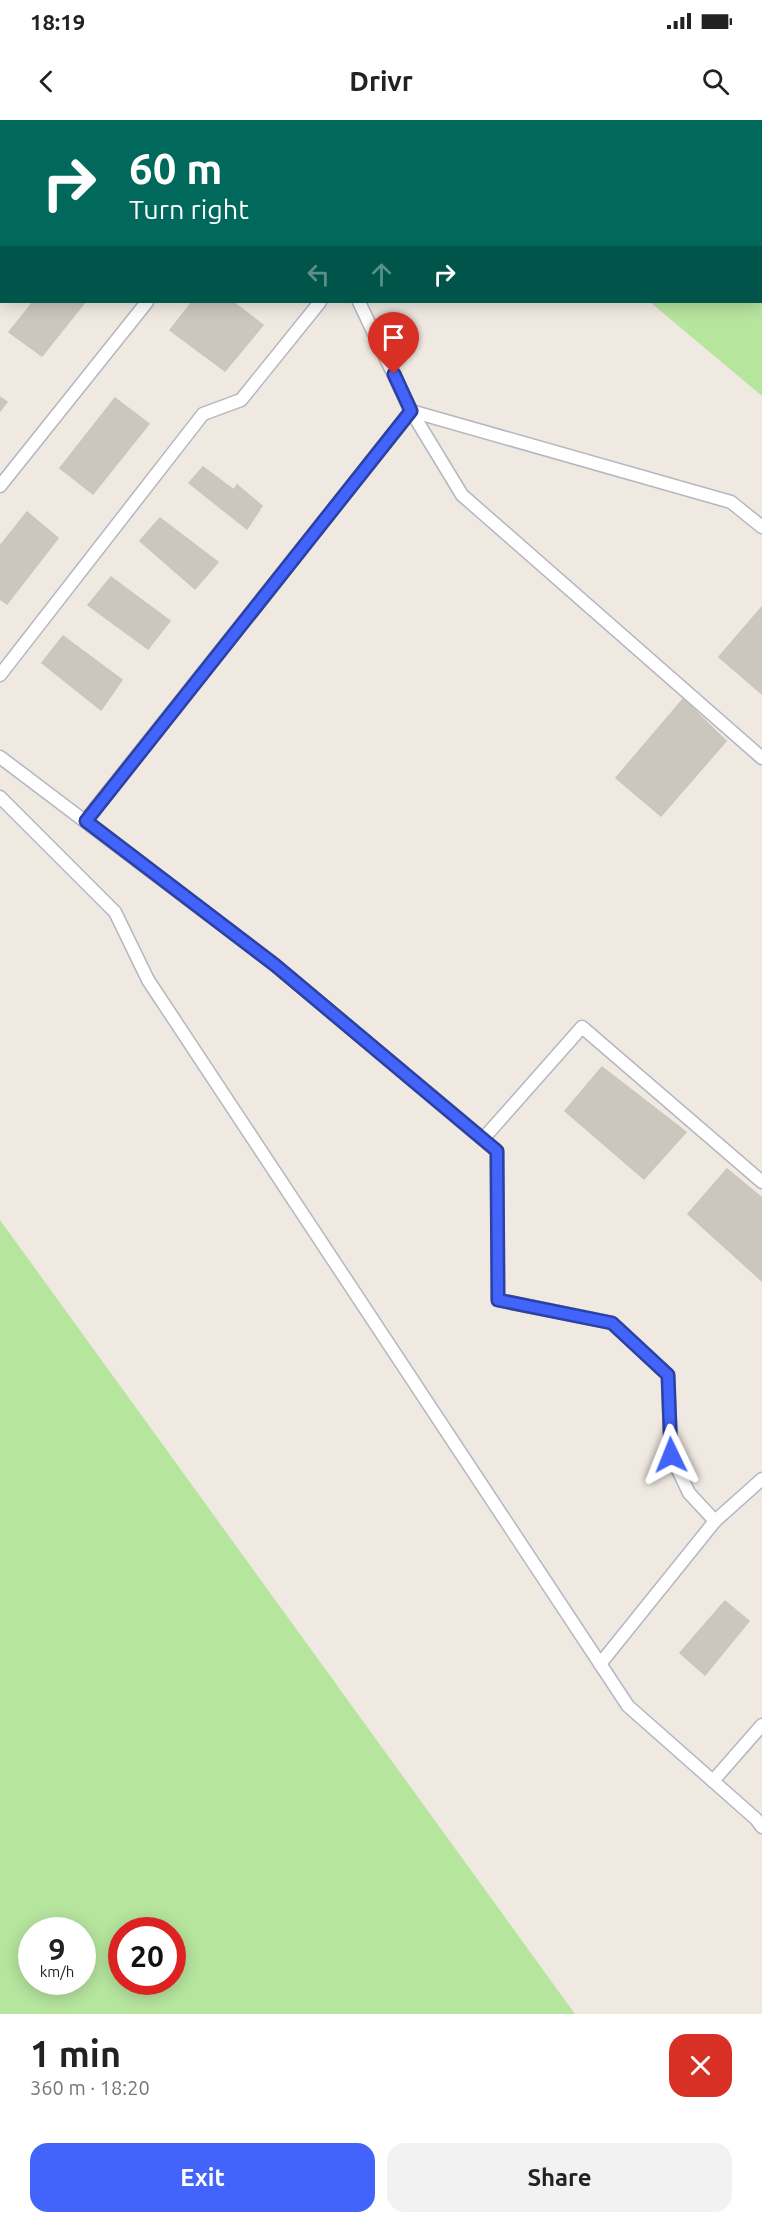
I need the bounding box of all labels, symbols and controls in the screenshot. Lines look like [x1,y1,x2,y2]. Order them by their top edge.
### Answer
text: 18:19 [30,9,85,34]
icon: back [30,65,63,98]
icon: search [699,65,732,98]
text: Drivr [349,66,413,96]
icon: right [30,144,108,222]
text: 60 m [129,145,223,192]
text: Turn right [129,194,249,224]
icon: left [302,258,335,291]
icon: ahead [365,258,398,291]
icon: right [428,258,461,291]
pin [368,312,419,374]
icon: arrive [377,321,410,354]
position arrow [639,1423,703,1487]
speed limit sign: 20 [108,1917,186,1995]
text: 9 [49,1932,65,1966]
text: km/h [40,1963,74,1980]
text: 1 min [30,2033,121,2074]
button: close [669,2034,732,2097]
text: 360 m · 18:20 [30,2076,150,2099]
button: Exit [30,2143,375,2212]
button: Share [387,2143,732,2212]

